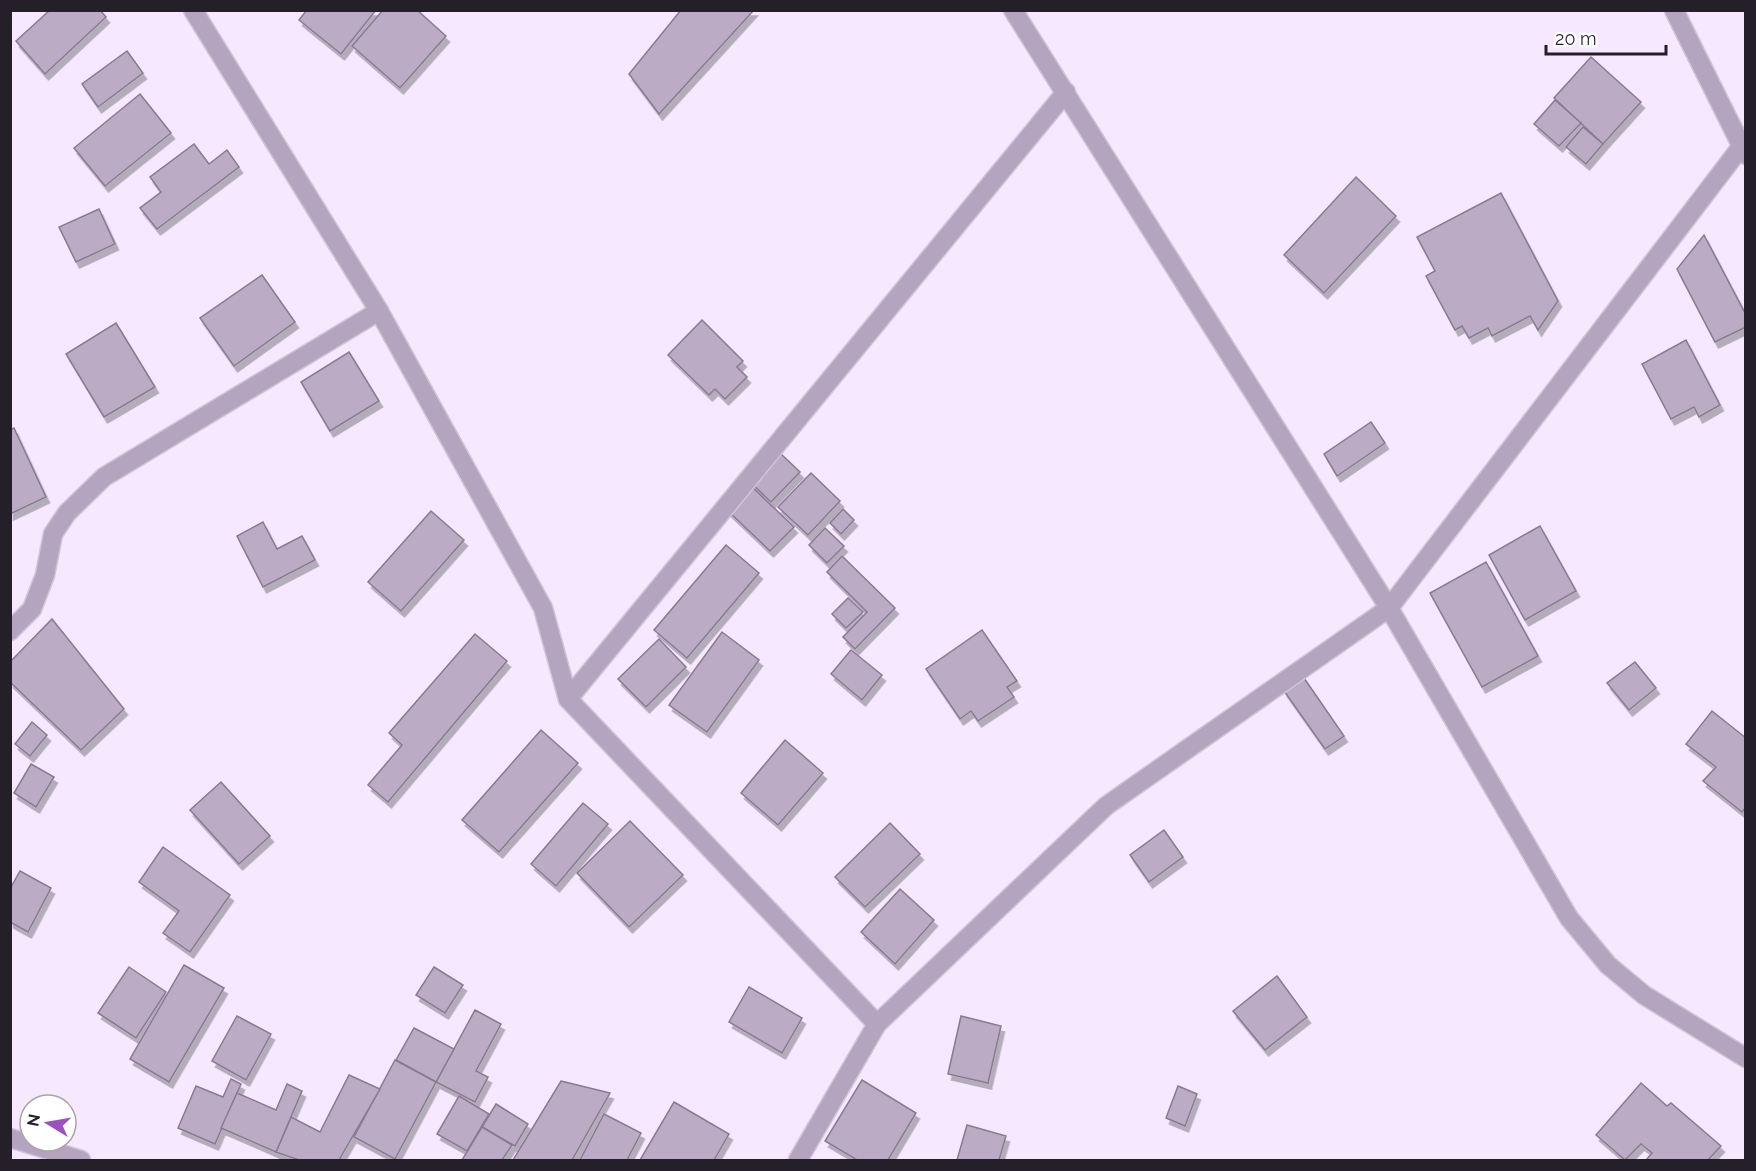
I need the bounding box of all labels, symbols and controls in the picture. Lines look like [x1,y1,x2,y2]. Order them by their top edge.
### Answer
scale bar [1546,18,1666,56]
text: 20 m [1555,28,1597,49]
north arrow [18,1093,78,1153]
text: N [23,1112,44,1128]

